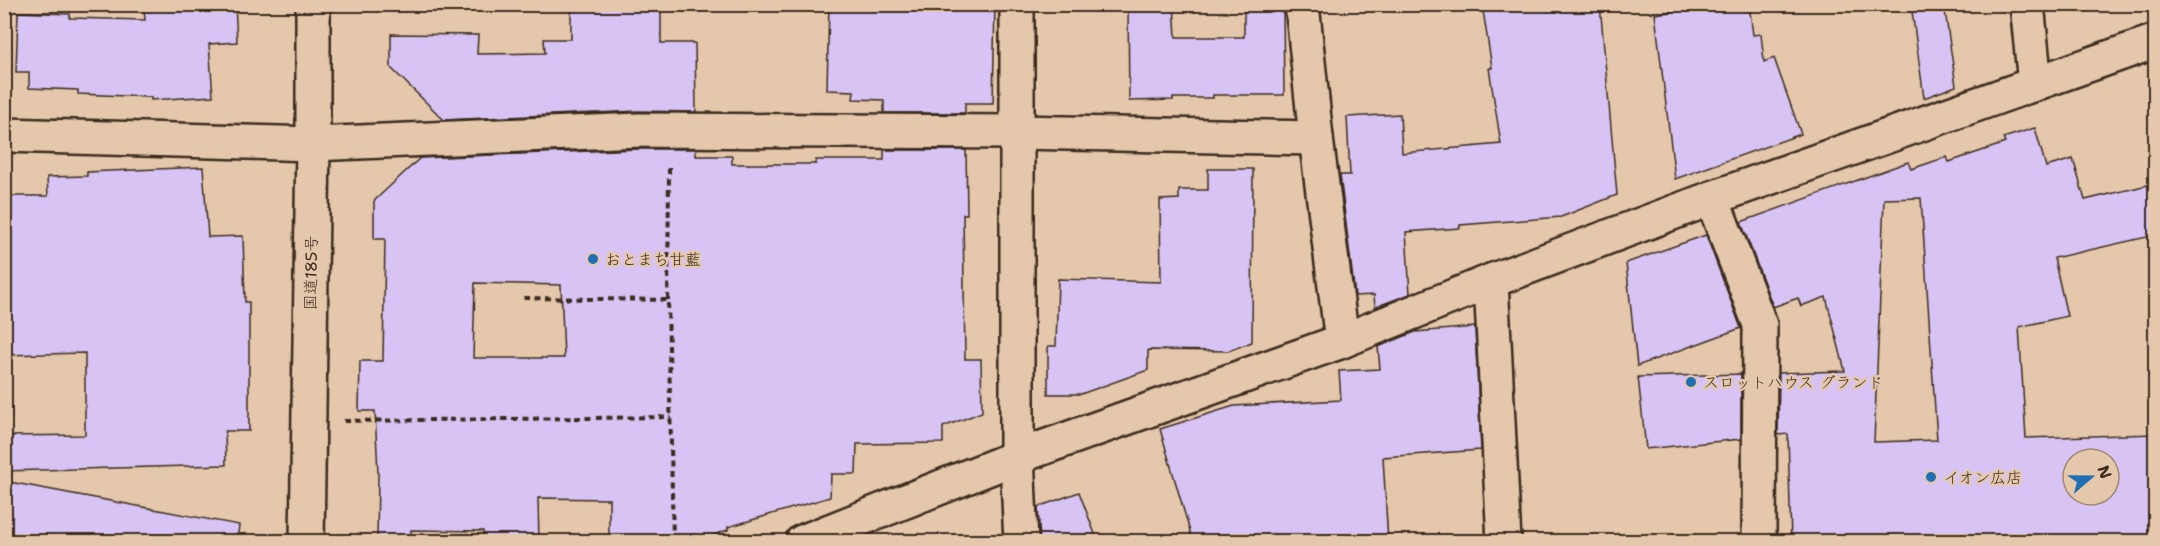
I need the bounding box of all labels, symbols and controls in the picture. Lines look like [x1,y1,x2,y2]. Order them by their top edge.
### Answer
street label: 国道185号 [300,235,322,311]
place label: おとまち甘藍 [605,249,701,270]
marker: おとまち甘藍 [586,252,600,266]
place label: スロットハウス グランド [1703,372,1884,393]
marker: スロットハウス グランド [1684,375,1698,389]
north arrow [2061,447,2121,507]
text: N [2093,462,2117,482]
place label: イオン広店 [1943,467,2022,488]
marker: イオン広店 [1924,470,1938,484]

